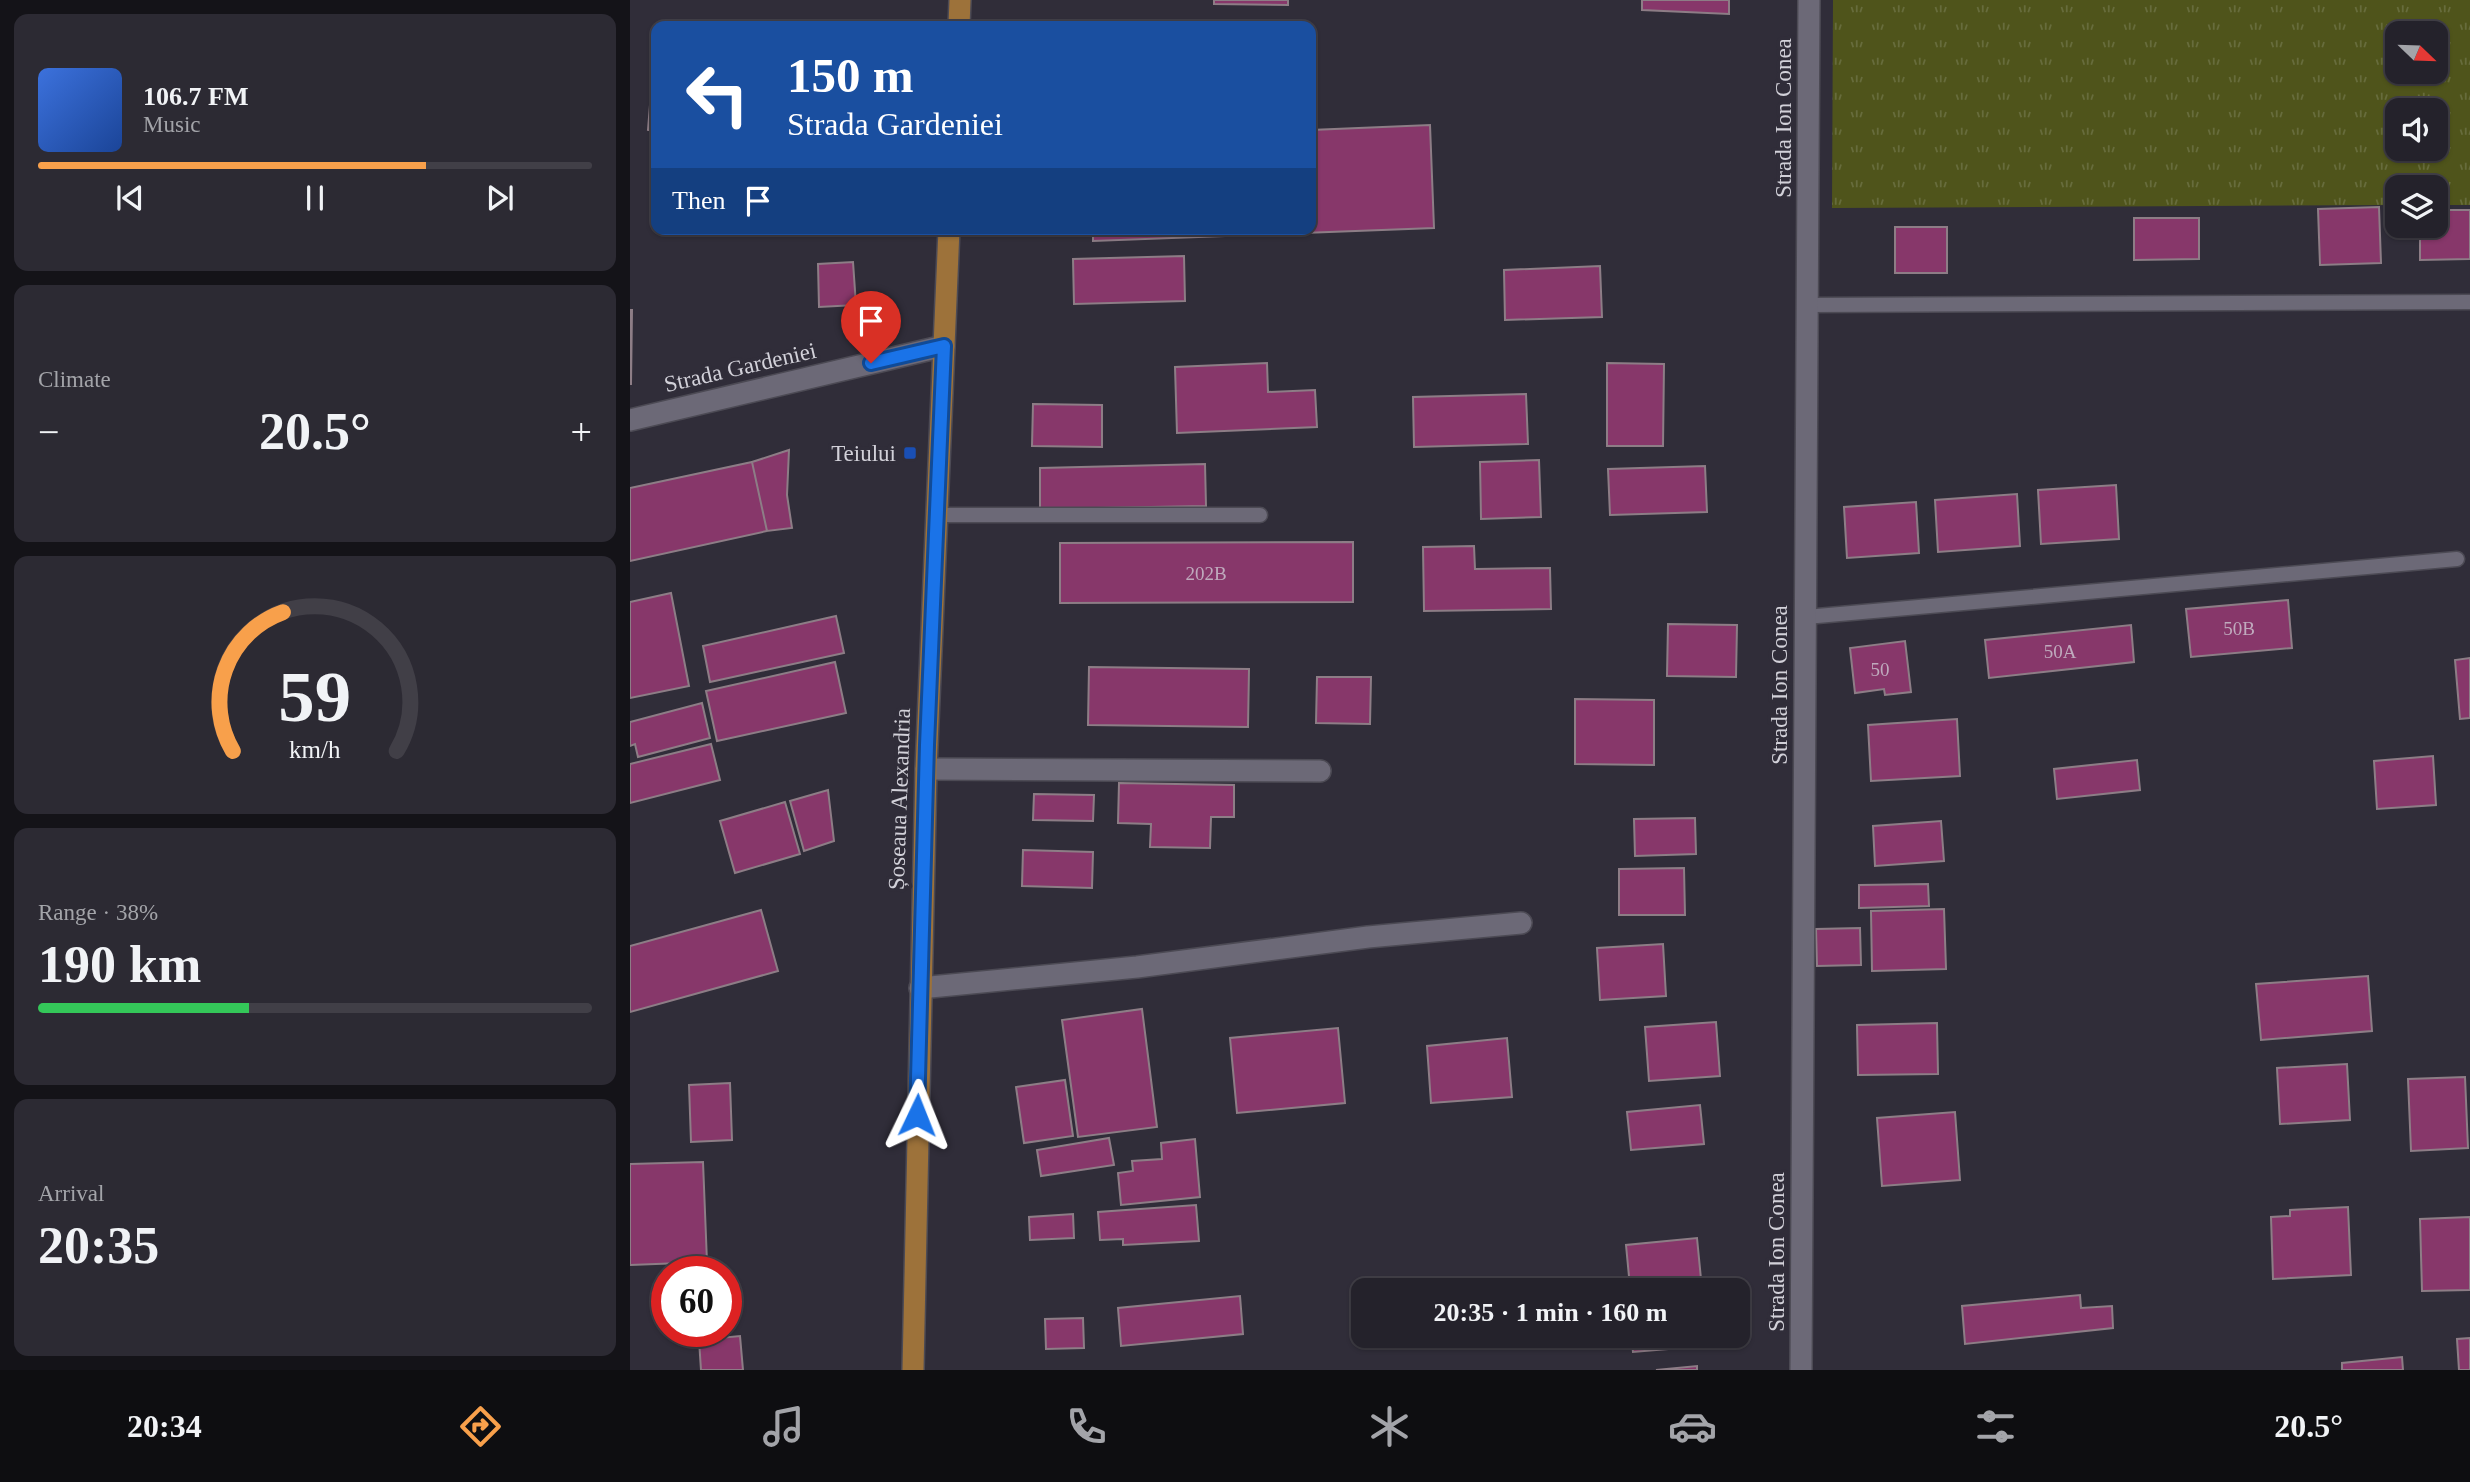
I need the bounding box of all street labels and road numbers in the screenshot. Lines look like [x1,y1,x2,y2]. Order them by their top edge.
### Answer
street label: Strada Ion Conea [1771,38,1796,198]
street label: Strada Gardeniei [662,338,819,397]
street label: Strada Ion Conea [1767,605,1792,765]
street label: Șoseaua Alexandria [884,708,915,890]
street label: Strada Ion Conea [1764,1172,1789,1332]

